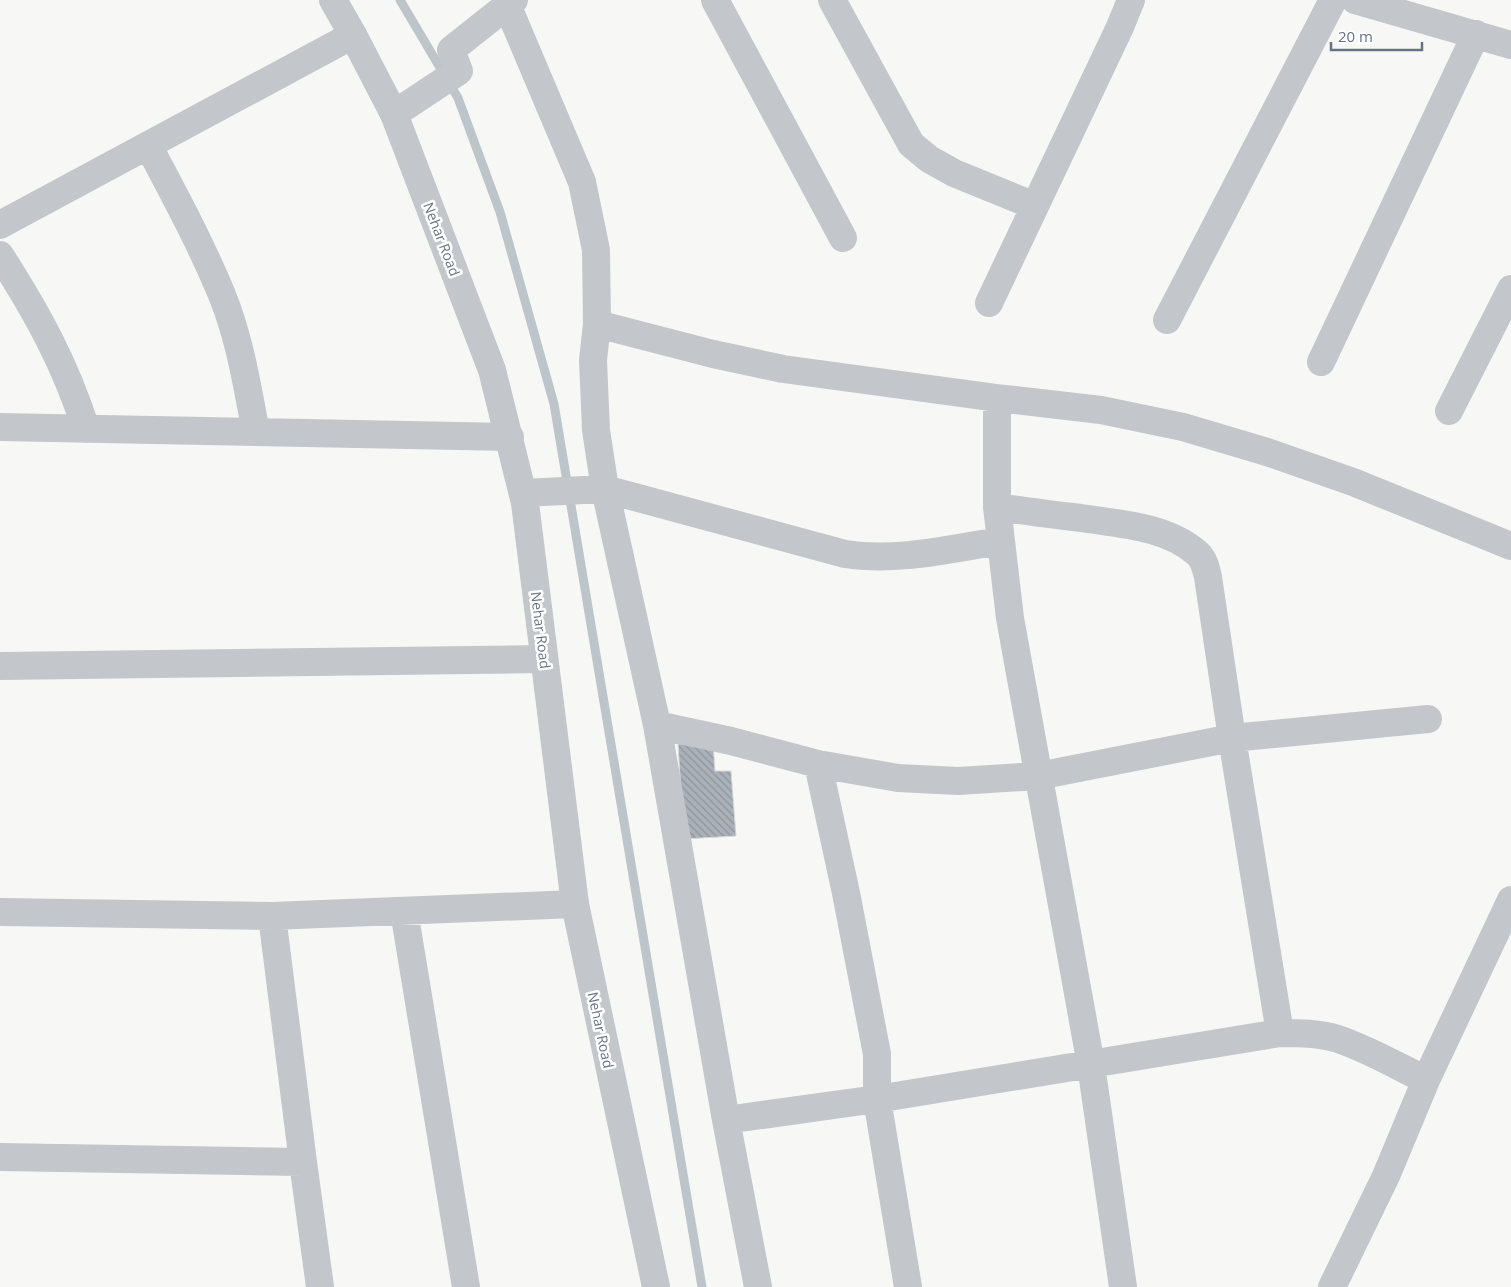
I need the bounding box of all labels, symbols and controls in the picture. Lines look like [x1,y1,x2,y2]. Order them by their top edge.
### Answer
scale bar [1331,20,1422,52]
text: 20 m [1338,26,1373,46]
street label: Nehar Road [419,199,465,279]
street label: Nehar Road [527,590,555,670]
street label: Nehar Road [584,990,618,1070]

